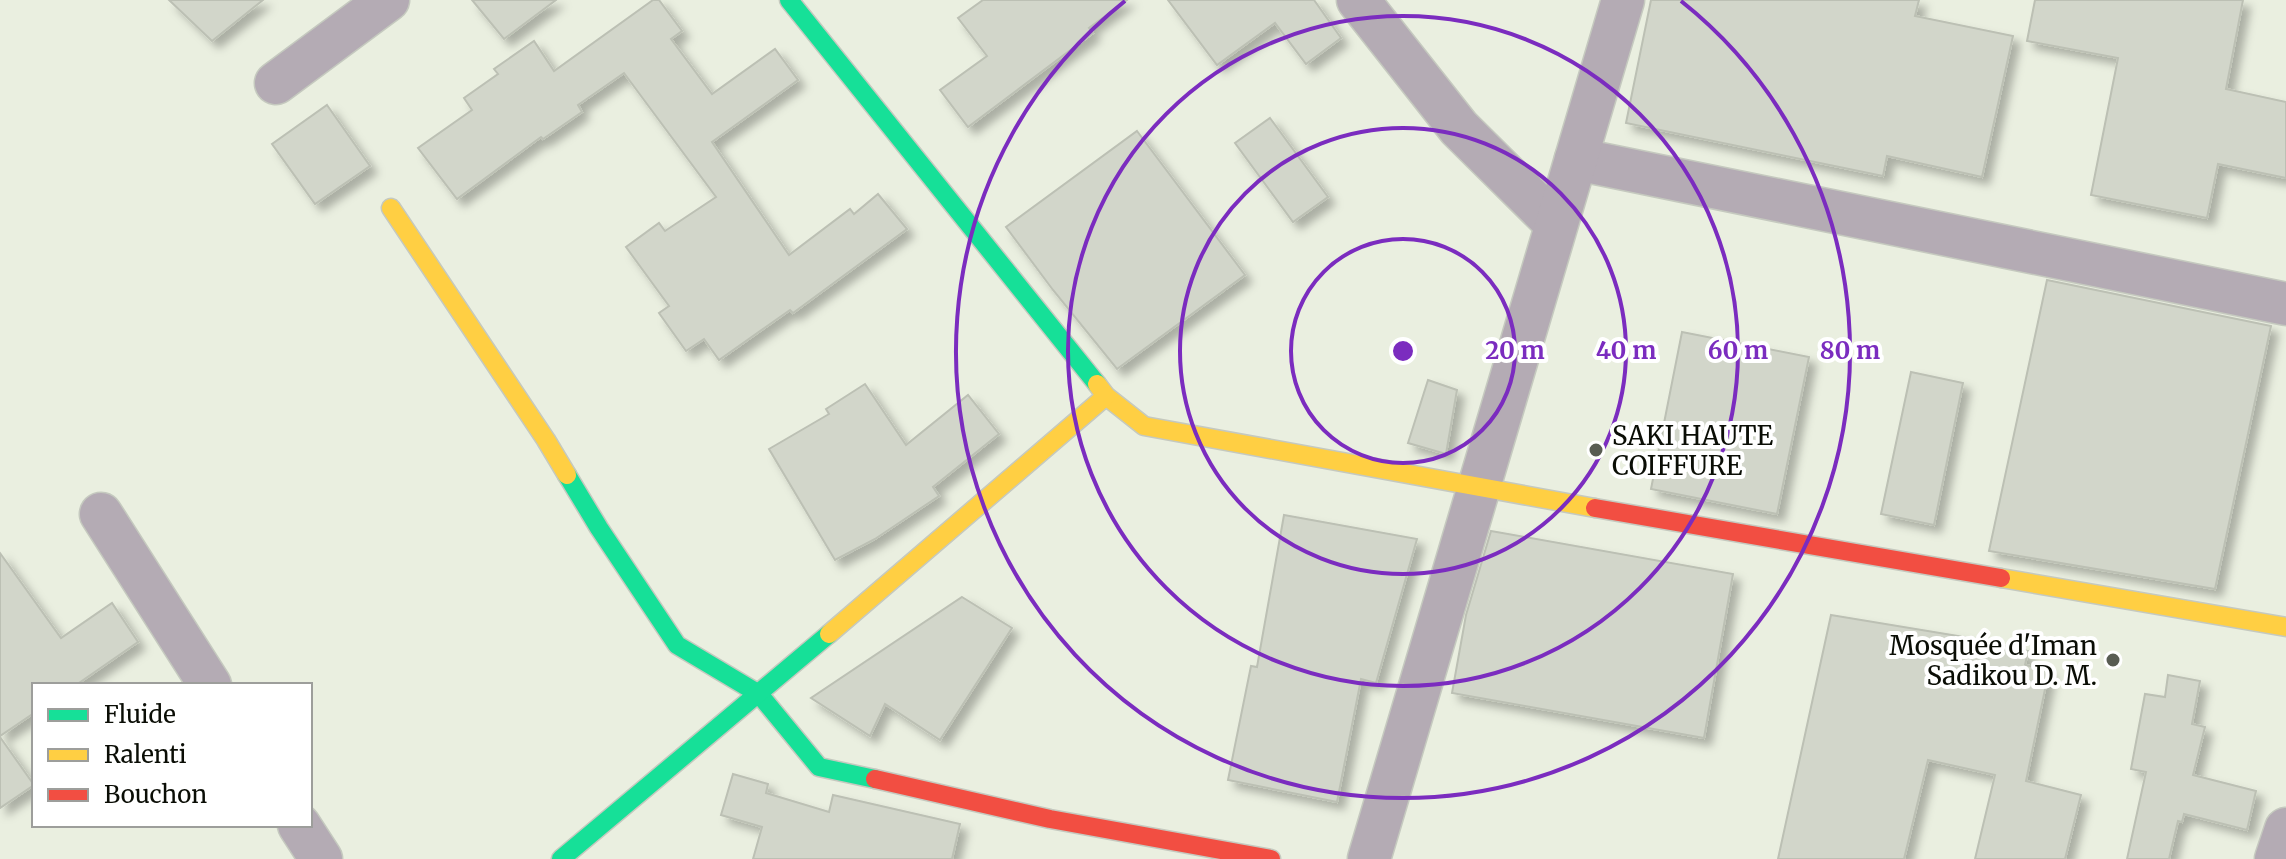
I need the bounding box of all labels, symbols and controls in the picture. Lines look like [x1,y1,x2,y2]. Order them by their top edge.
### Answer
text: 20 m [1485,335,1545,366]
text: 40 m [1596,335,1656,366]
text: 60 m [1708,335,1768,366]
text: 80 m [1820,335,1880,366]
centre of rings [1389,337,1417,365]
place label: SAKI HAUTE COIFFURE [1612,419,1774,482]
marker: SAKI HAUTE COIFFURE [1587,441,1605,459]
place label: Mosquée d'Iman Sadikou D. M. [1889,629,2097,692]
marker: Mosquée d'Iman Sadikou D. M. [2104,651,2122,669]
legend [32,683,312,827]
text: Fluide [104,699,176,730]
text: Ralenti [104,739,187,770]
text: Bouchon [104,779,207,810]

